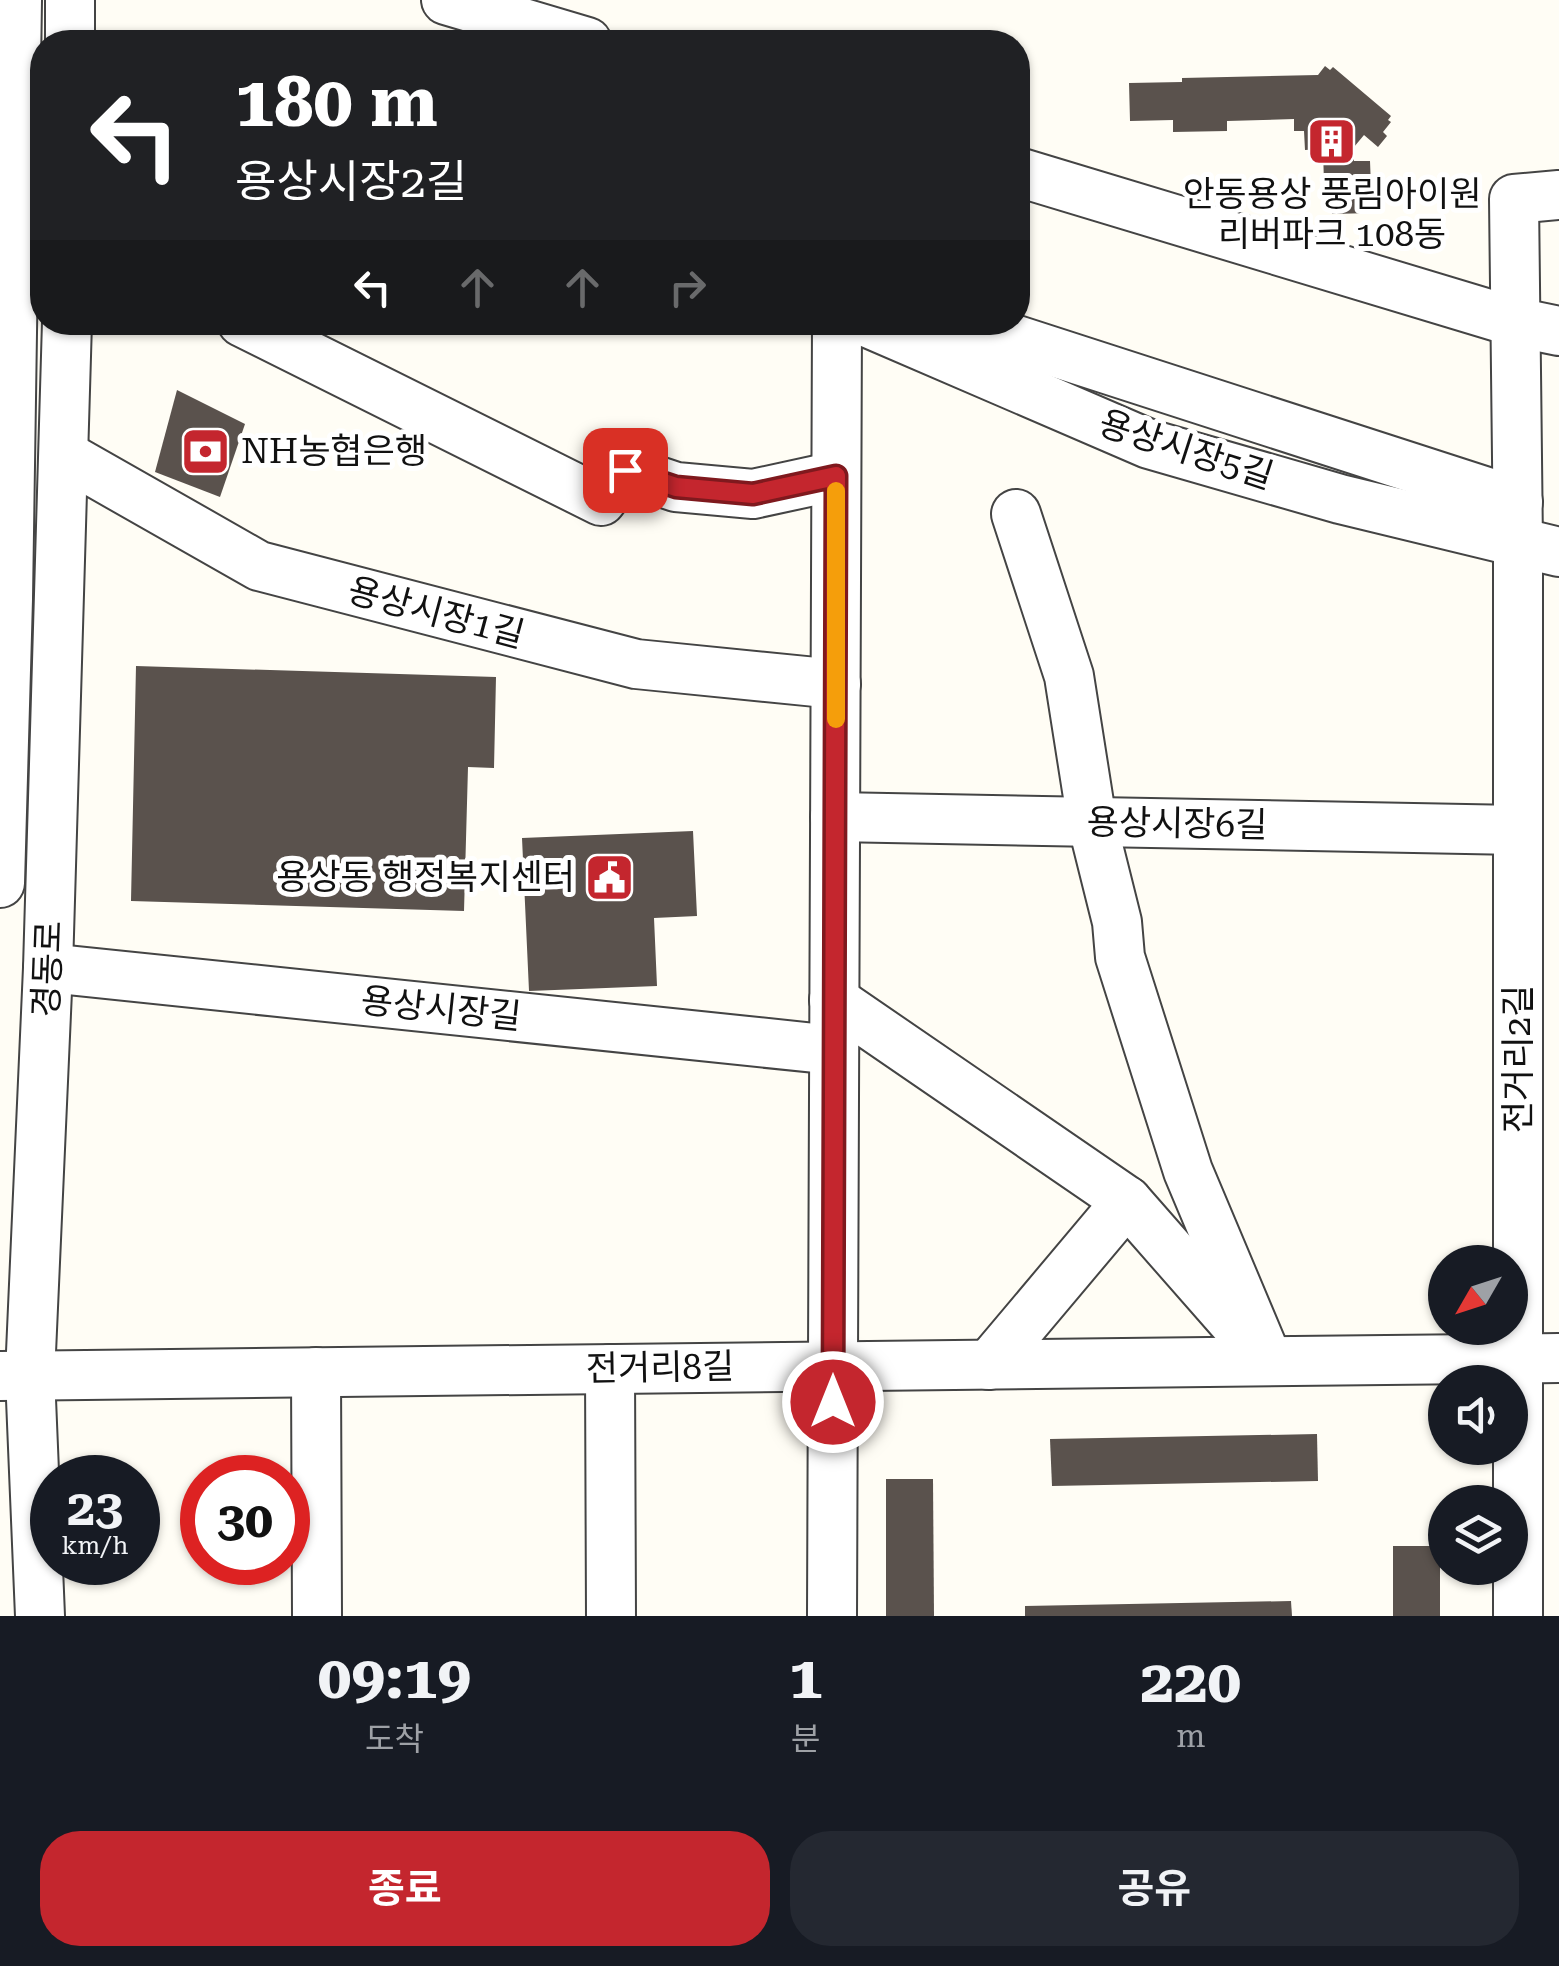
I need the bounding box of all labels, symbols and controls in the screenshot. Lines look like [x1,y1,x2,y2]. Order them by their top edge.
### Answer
text: 180 m [235,61,438,143]
icon: left [70,70,200,200]
building icon: 안동용상 풍림아이원 리버파크 108동 [1306,116,1358,168]
text: 용상시장2길 [235,155,467,208]
place label: 안동용상 풍림아이원 리버파크 108동 [1183,174,1481,255]
icon: left [345,260,400,315]
icon: ahead [450,260,505,315]
icon: ahead [555,260,610,315]
icon: right [660,260,715,315]
street label: 용상시장5길 [1094,403,1278,497]
bank icon: NH농협은행 [180,425,232,477]
pin [583,428,668,513]
place label: NH농협은행 [241,431,427,472]
icon: arrive [598,443,653,498]
street label: 용상시장1길 [343,570,529,656]
street label: 용상시장6길 [1086,802,1268,846]
public building icon: 용상동 행정복지센터 [584,851,636,903]
place label: 용상동 행정복지센터 [276,857,575,898]
street label: 경동로 [26,920,70,1018]
street label: 용상시장길 [359,980,523,1038]
street label: 전거리2길 [1498,985,1539,1133]
north arrow [1428,1245,1528,1345]
map controls [1428,1245,1528,1585]
street label: 전거리8길 [585,1346,735,1390]
position arrow [781,1350,885,1454]
button: sound [1428,1365,1528,1465]
speed limit sign: 30 [180,1455,310,1585]
text: 23 [67,1479,123,1537]
button: layers [1428,1485,1528,1585]
text: km/h [62,1531,128,1560]
text: 09:19 [318,1642,471,1713]
text: 1 [789,1642,822,1713]
text: 220 [1140,1646,1241,1717]
text: m [1176,1717,1205,1755]
text: 도착 [365,1720,424,1758]
text: 분 [791,1720,820,1758]
button: 종료 [40,1831,770,1946]
button: 공유 [790,1831,1519,1946]

